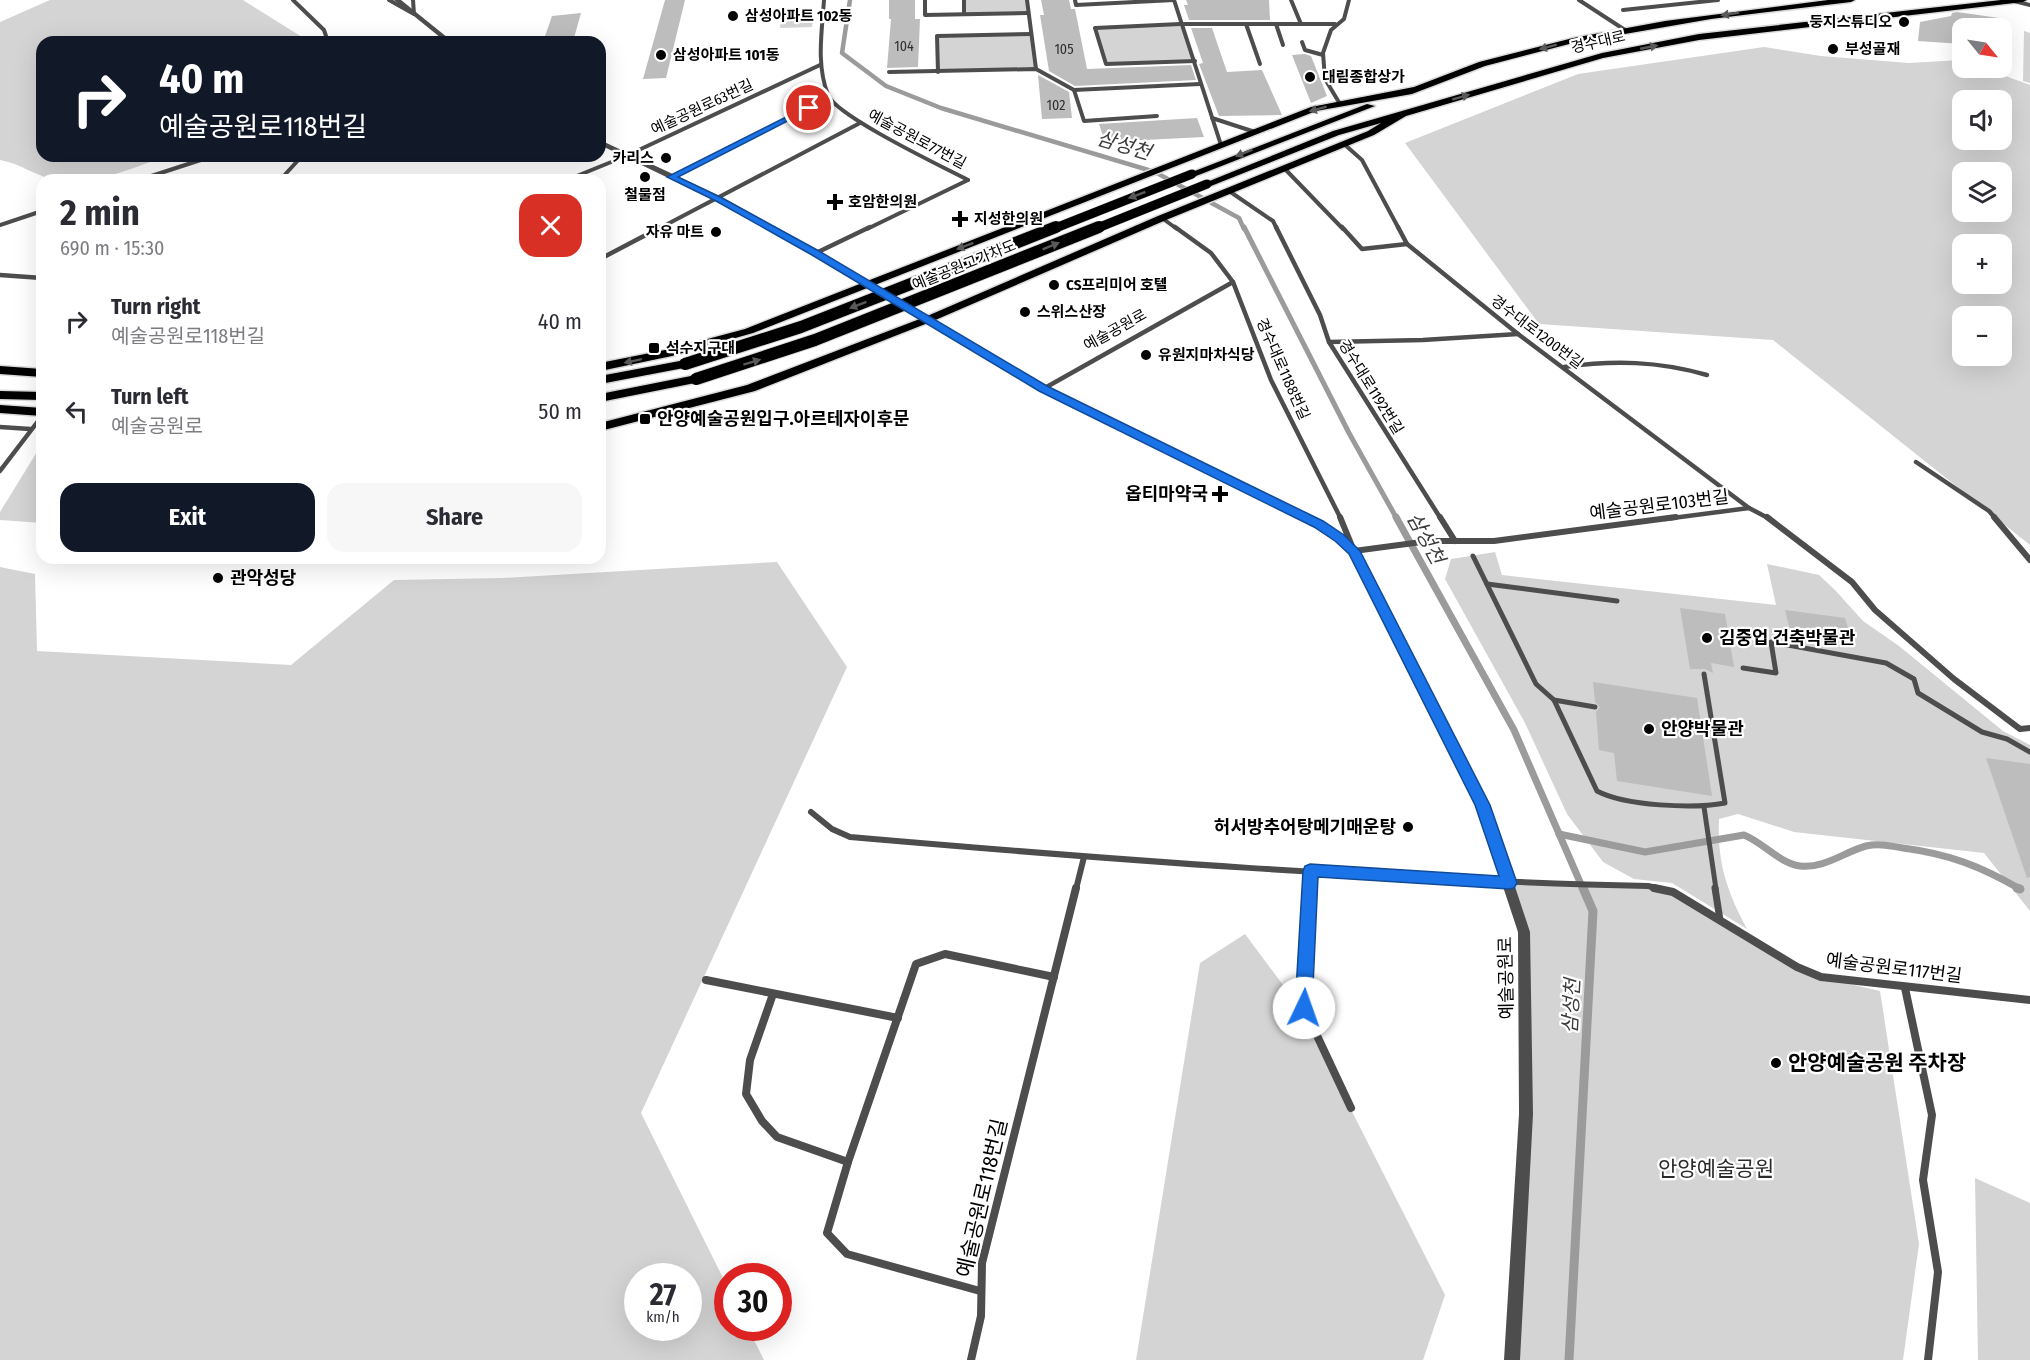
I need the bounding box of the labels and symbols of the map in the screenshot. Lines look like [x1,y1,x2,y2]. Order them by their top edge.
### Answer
place label: 삼성아파트 102동 [745,7,852,25]
marker: 삼성아파트 102동 [726,9,740,23]
one-way arrow [1721,9,1740,18]
place label: 둥지스튜디오 [1809,13,1892,31]
marker: 둥지스튜디오 [1897,15,1911,29]
north arrow [1952,18,2012,78]
street label: 경수대로 [1569,27,1627,57]
house number: 104 [894,38,914,55]
place label: 부성골재 [1845,40,1900,58]
house number: 105 [1054,41,1074,58]
one-way arrow [1640,42,1659,51]
marker: 부성골재 [1826,42,1840,56]
one-way arrow [1539,43,1557,52]
place label: 삼성아파트 101동 [673,46,780,64]
marker: 삼성아파트 101동 [654,48,668,62]
place label: 대림종합상가 [1322,68,1405,86]
marker: 대림종합상가 [1303,70,1317,84]
street label: 예술공원로63번길 [648,75,756,139]
pin [783,82,834,133]
one-way arrow [1452,92,1470,101]
house number: 102 [1047,97,1065,114]
one-way arrow [1309,105,1327,114]
street label: 예술공원로77번길 [865,106,969,172]
water label: 삼성천 [1094,125,1156,165]
place label: 카리스 [613,149,654,167]
one-way arrow [1235,149,1253,158]
marker: 카리스 [659,151,673,165]
marker: 철물점 [638,170,652,184]
place label: 철물점 [624,186,666,204]
one-way arrow [1128,191,1146,200]
marker: 호암한의원 [826,193,844,211]
place label: 호암한의원 [848,193,917,211]
marker: 지성한의원 [951,210,969,228]
place label: 지성한의원 [974,210,1043,228]
place label: 자유 마트 [646,223,704,241]
marker: 자유 마트 [709,225,723,239]
street label: 예술공원고가차도 [909,236,1019,294]
one-way arrow [955,241,973,251]
one-way arrow [1042,241,1060,250]
place label: CS프리미어 호텔 [1066,276,1168,294]
marker: CS프리미어 호텔 [1047,278,1061,292]
street label: 경수대로1200번길 [1487,291,1587,373]
one-way arrow [849,301,867,310]
place label: 스위스산장 [1037,303,1106,321]
marker: 스위스산장 [1018,305,1032,319]
street label: 예술공원로 [1080,305,1150,355]
street label: 경수대로1188번길 [1253,315,1313,423]
street label: 경수대로1192번길 [1335,336,1407,438]
place label: 석수지구대 [666,339,735,357]
marker: 석수지구대 [647,341,661,355]
place label: 유원지마차식당 [1158,346,1255,364]
marker: 유원지마차식당 [1139,348,1153,362]
one-way arrow [623,356,642,366]
one-way arrow [743,357,761,367]
place label: 안양예술공원입구.아르테자이후문 [657,408,910,430]
marker: 안양예술공원입구.아르테자이후문 [638,412,652,426]
place label: 옵티마약국 [1125,483,1208,505]
street label: 예술공원로103번길 [1588,486,1730,524]
marker: 옵티마약국 [1213,487,1227,501]
water label: 삼성천 [1402,508,1451,570]
place label: 관악성당 [230,567,296,589]
marker: 관악성당 [211,571,225,585]
place label: 김중업 건축박물관 [1719,627,1856,649]
marker: 김중업 건축박물관 [1700,631,1714,645]
place label: 안양박물관 [1661,718,1744,740]
marker: 안양박물관 [1642,722,1656,736]
place label: 허서방추어탕메기매운탕 [1214,816,1396,838]
marker: 허서방추어탕메기매운탕 [1401,820,1415,834]
street label: 예술공원로 [1494,936,1518,1020]
street label: 예술공원로117번길 [1825,949,1963,987]
water label: 삼성천 [1558,975,1585,1034]
position arrow [1272,976,1336,1040]
place label: 안양예술공원 주차장 [1788,1050,1966,1076]
marker: 안양예술공원 주차장 [1769,1056,1783,1070]
street label: 예술공원로118번길 [951,1116,1013,1280]
park label: 안양예술공원 [1658,1156,1774,1182]
speed limit sign: 30 [714,1263,792,1341]

